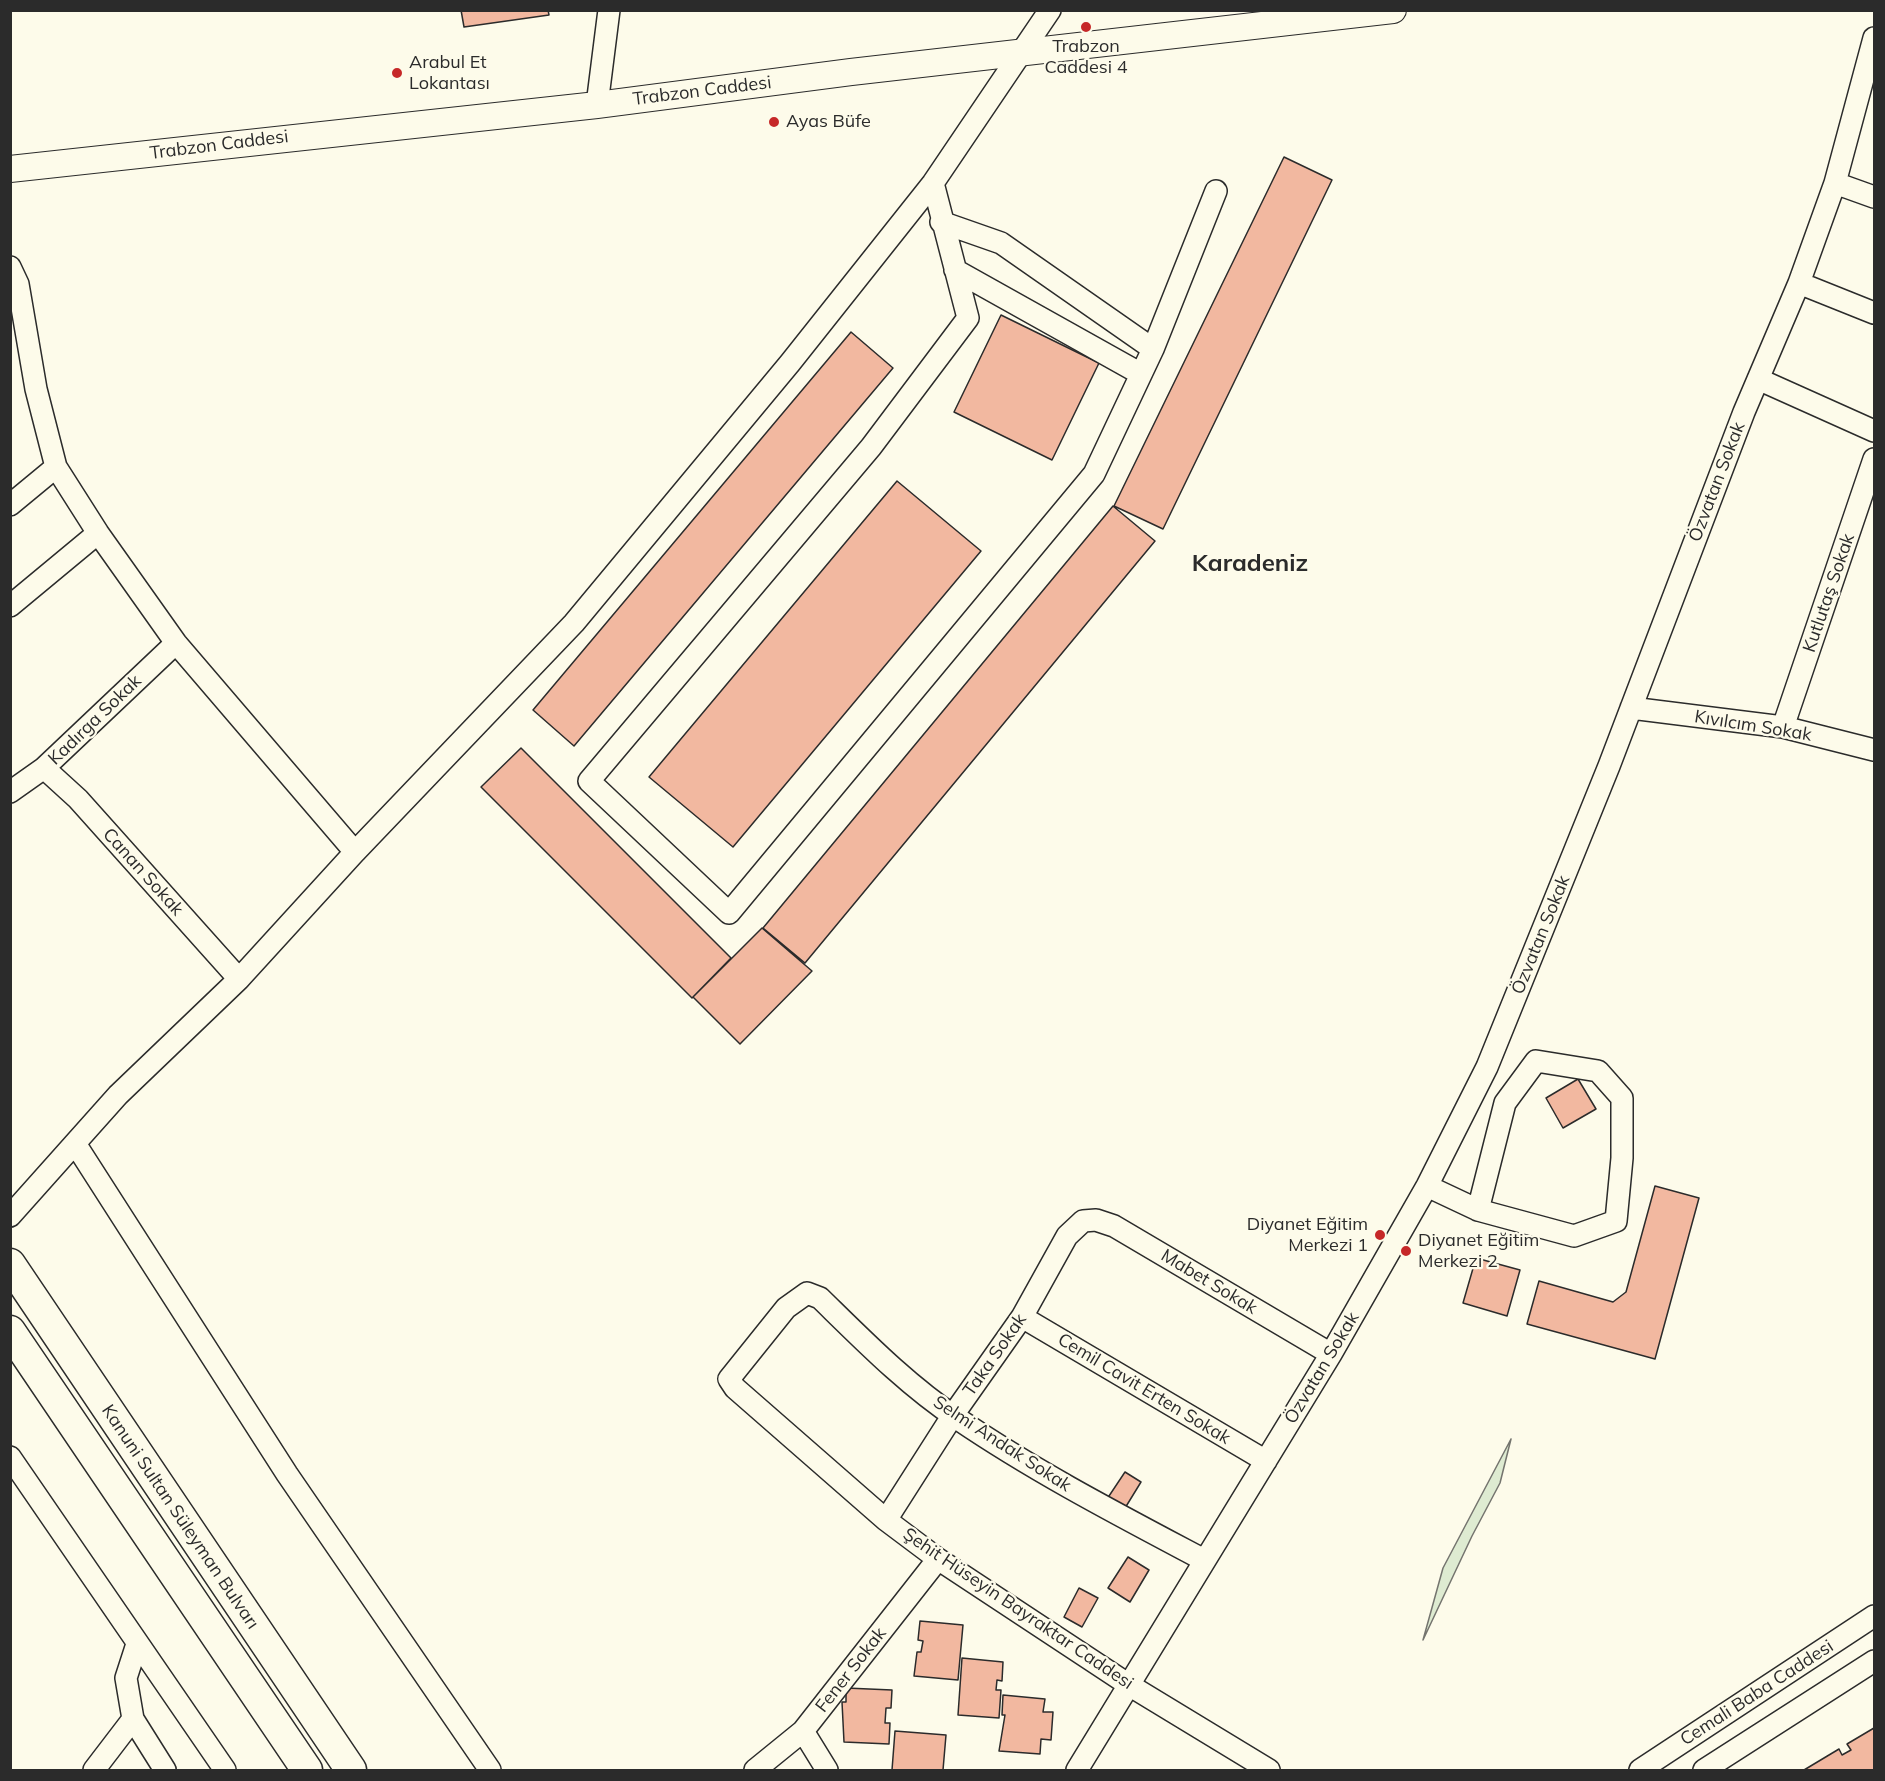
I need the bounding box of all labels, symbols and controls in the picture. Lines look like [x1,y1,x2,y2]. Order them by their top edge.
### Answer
marker: Trabzon Caddesi 4 [1079,20,1093,34]
place label: Trabzon Caddesi 4 [1045,36,1127,78]
place label: Arabul Et Lokantası [409,52,490,94]
marker: Arabul Et Lokantası [390,66,404,80]
street label: Trabzon Caddesi [631,72,773,110]
place label: Ayas Büfe [786,111,871,133]
marker: Ayas Büfe [767,115,781,129]
street label: Trabzon Caddesi [148,126,290,164]
street label: Özvatan Sokak [1684,419,1750,545]
street label: Kutlutaş Sokak [1799,531,1859,655]
district label: Karadeniz [1192,550,1308,578]
street label: Kadırga Sokak [44,670,146,770]
street label: Kıvılcım Sokak [1693,706,1813,746]
street label: Canan Sokak [98,824,188,920]
street label: Özvatan Sokak [1507,872,1575,998]
place label: Diyanet Eğitim Merkezi 1 [1247,1214,1368,1256]
marker: Diyanet Eğitim Merkezi 1 [1373,1228,1387,1242]
place label: Diyanet Eğitim Merkezi 2 [1418,1230,1539,1272]
marker: Diyanet Eğitim Merkezi 2 [1399,1244,1413,1258]
street label: Mabet Sokak [1157,1245,1261,1319]
street label: Özvatan Sokak [1280,1308,1364,1428]
street label: Taka Sokak [959,1310,1031,1400]
street label: Cemil Cavit Erten Sokak [1054,1329,1234,1449]
street label: Selmi Andak Sokak [929,1391,1075,1497]
street label: Kanuni Sultan Süleyman Bulvarı [97,1401,263,1633]
street label: Şehit Hüseyin Bayraktar Caddesi [899,1524,1137,1694]
street label: Fener Sokak [811,1623,891,1717]
street label: Cemali Baba Caddesi [1676,1635,1838,1751]

